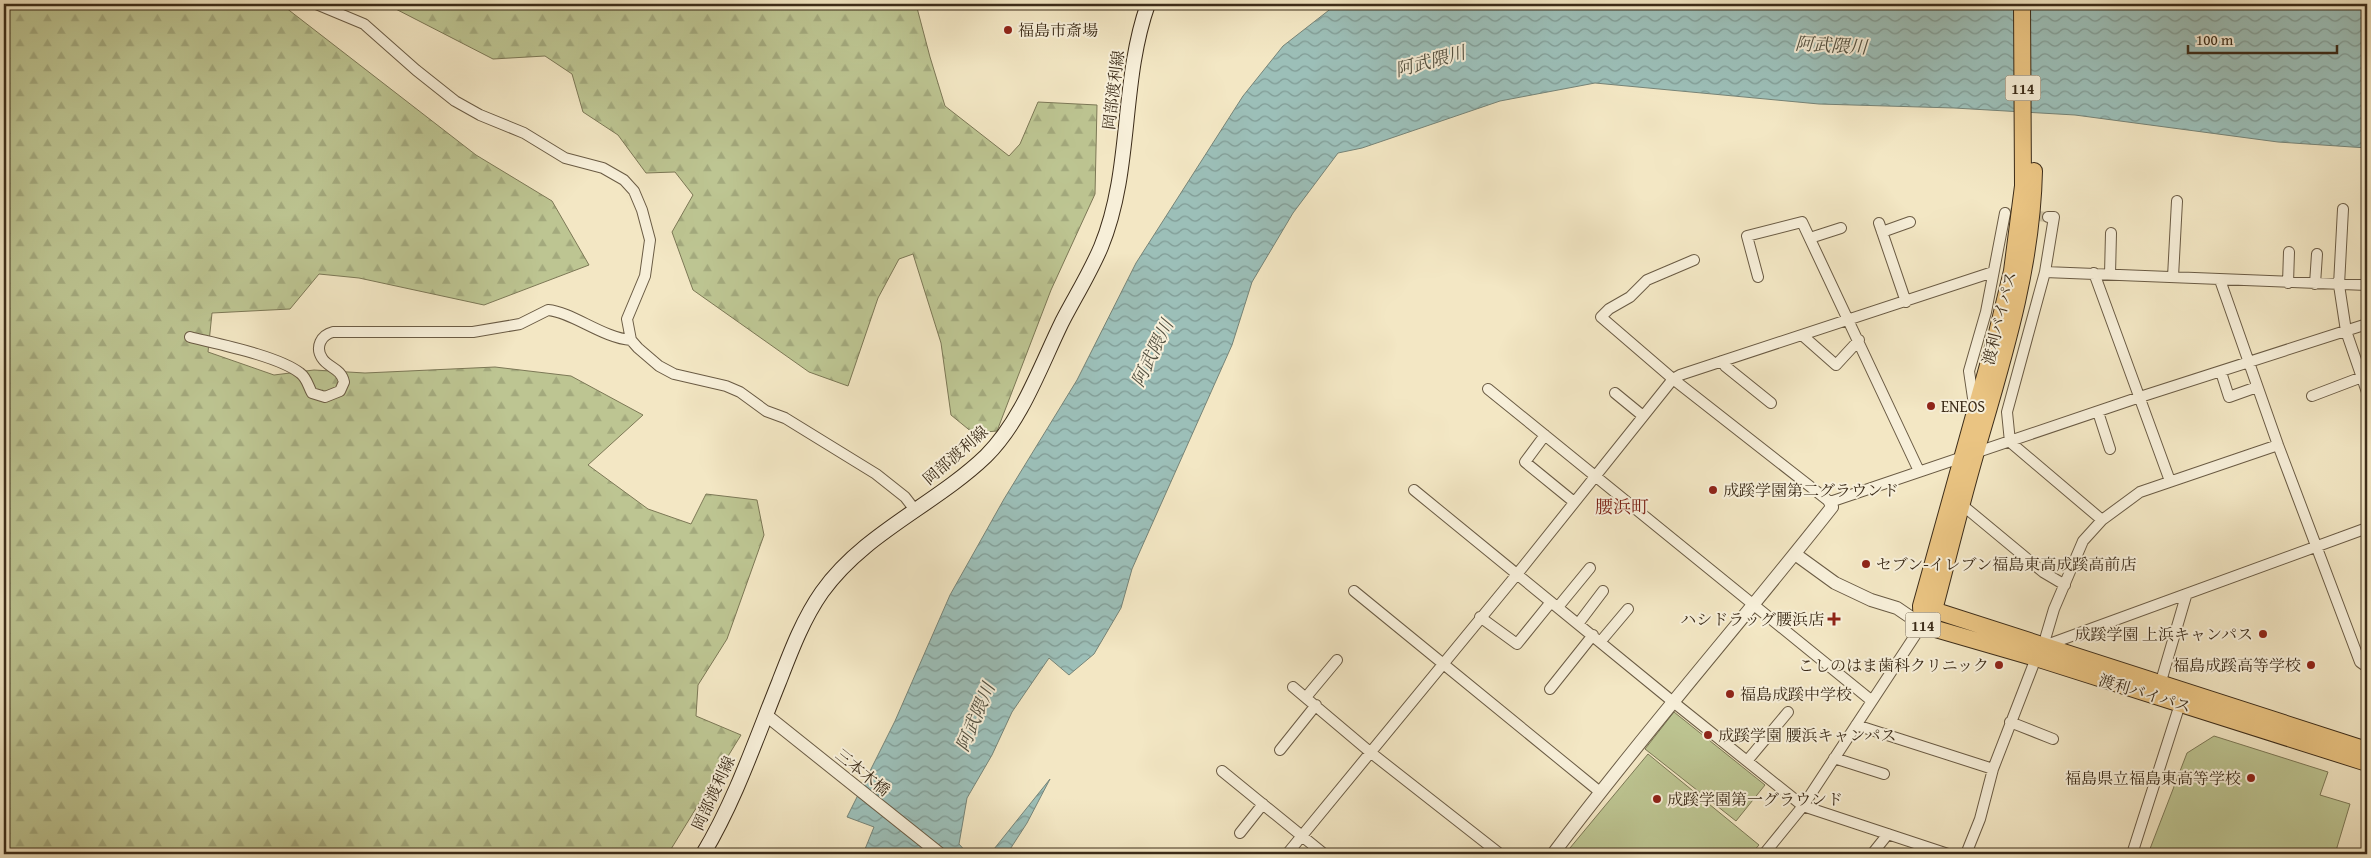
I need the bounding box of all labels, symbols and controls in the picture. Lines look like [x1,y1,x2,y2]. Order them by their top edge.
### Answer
place label: 福島市斎場 [1018,18,1098,42]
scale bar [2188,22,2337,54]
marker: 福島市斎場 [1002,24,1014,36]
text: 100 m [2196,29,2234,50]
water label: 阿武隈川 [1794,30,1870,60]
water label: 阿武隈川 [1392,38,1470,83]
street label: 岡部渡利線 [1096,49,1130,131]
road number: 114 [2006,76,2040,100]
street label: 渡利バイパス [1976,269,2022,367]
water label: 阿武隈川 [1124,313,1181,391]
place label: ENEOS [1941,394,1985,418]
marker: ENEOS [1925,400,1937,412]
street label: 岡部渡利線 [917,420,993,490]
place label: 成蹊学園第二グラウンド [1723,478,1899,502]
marker: 成蹊学園第二グラウンド [1707,484,1719,496]
district label: 腰浜町 [1595,493,1649,520]
place label: セブン-イレブン福島東高成蹊高前店 [1876,552,2136,576]
marker: セブン-イレブン福島東高成蹊高前店 [1860,558,1872,570]
place label: ハシドラッグ腰浜店 [1680,607,1824,631]
road number: 114 [1906,612,1940,638]
marker: ハシドラッグ腰浜店 [1828,613,1840,625]
place label: 成蹊学園 上浜キャンパス [2075,622,2253,646]
marker: 成蹊学園 上浜キャンパス [2257,628,2269,640]
place label: こしのはま歯科クリニック [1798,653,1989,677]
place label: 福島成蹊高等学校 [2173,653,2301,677]
marker: こしのはま歯科クリニック [1993,659,2005,671]
marker: 福島成蹊高等学校 [2305,659,2317,671]
street label: 渡利バイパス [2096,668,2194,718]
water label: 阿武隈川 [949,677,1002,755]
place label: 福島成蹊中学校 [1740,682,1852,706]
marker: 福島成蹊中学校 [1724,688,1736,700]
place label: 成蹊学園 腰浜キャンパス [1718,723,1896,747]
marker: 成蹊学園 腰浜キャンパス [1702,729,1714,741]
street label: 三本木橋 [831,743,895,801]
street label: 岡部渡利線 [685,752,741,834]
place label: 福島県立福島東高等学校 [2065,766,2241,790]
marker: 福島県立福島東高等学校 [2245,772,2257,784]
place label: 成蹊学園第一グラウンド [1667,787,1843,811]
marker: 成蹊学園第一グラウンド [1651,793,1663,805]

